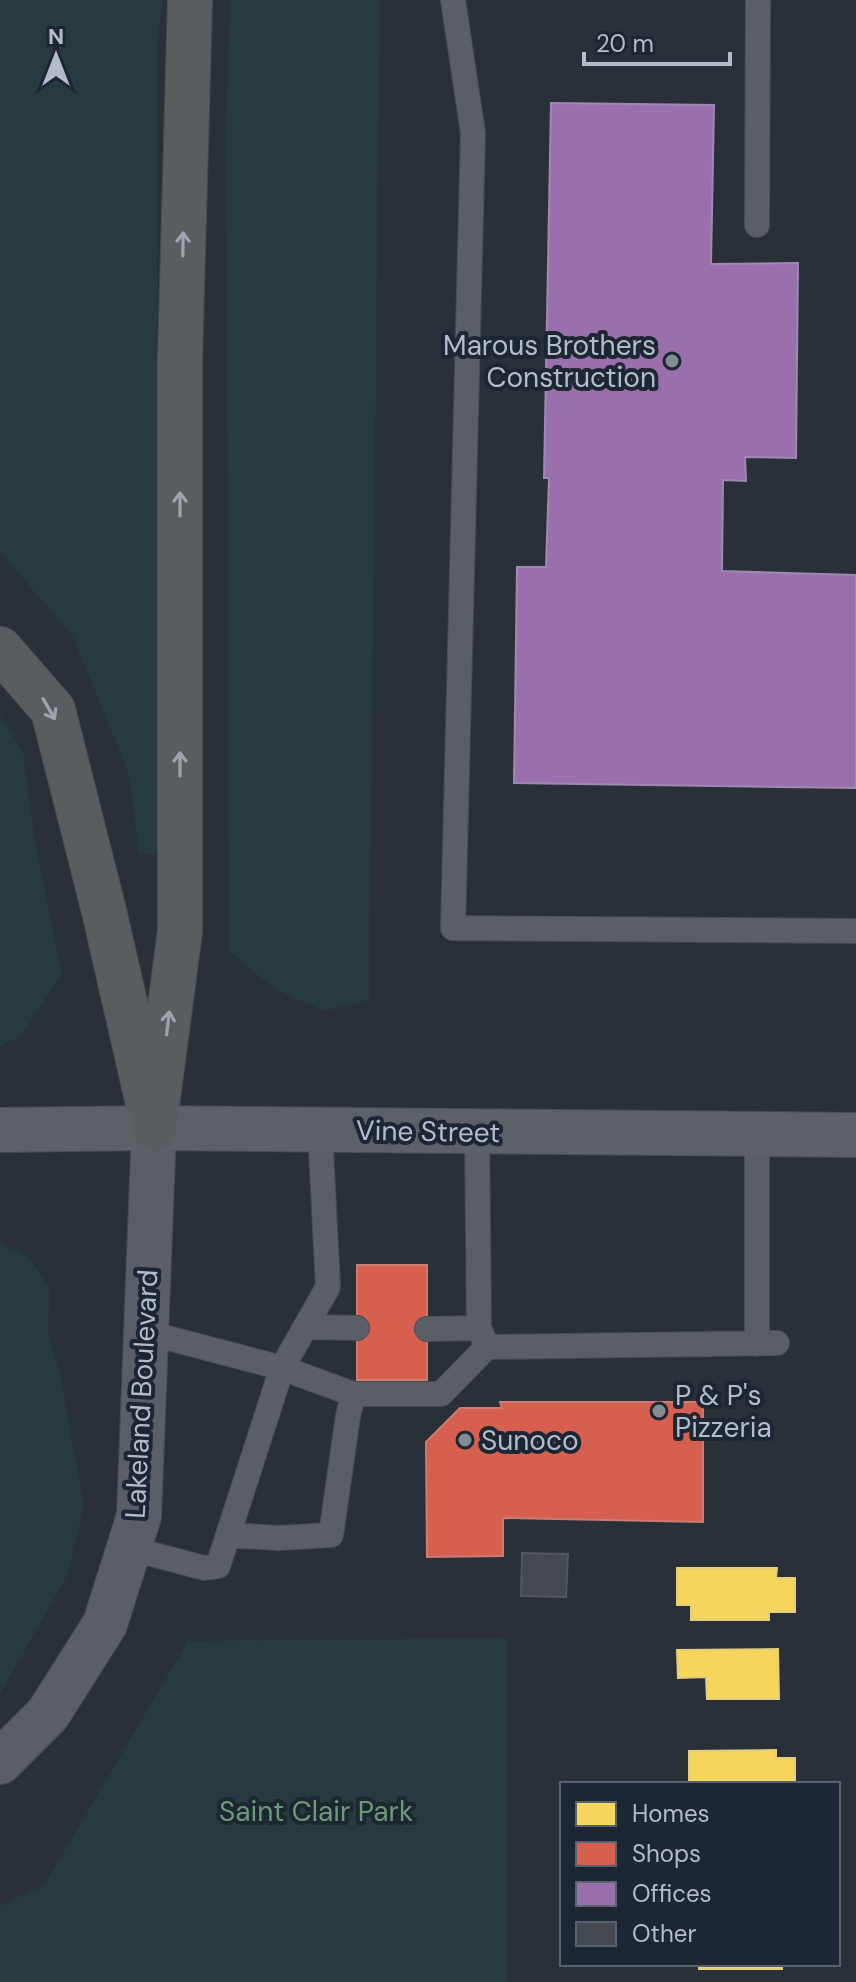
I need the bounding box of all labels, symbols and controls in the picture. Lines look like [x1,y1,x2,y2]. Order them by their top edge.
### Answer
north arrow [16,16,96,96]
scale bar [584,16,730,66]
text: N [48,22,64,51]
text: 20 m [596,28,654,59]
one-way arrow [176,231,191,258]
place label: Marous Brothers Construction [443,327,656,396]
marker: Marous Brothers Construction [663,352,681,370]
one-way arrow [172,491,188,518]
one-way arrow [41,698,57,720]
one-way arrow [172,751,188,778]
one-way arrow [160,1010,175,1037]
street label: Vine Street [356,1112,500,1151]
street label: Lakeland Boulevard [116,1269,166,1519]
place label: P & P's Pizzeria [675,1377,772,1446]
marker: P & P's Pizzeria [650,1402,668,1420]
place label: Sunoco [481,1422,579,1459]
marker: Sunoco [456,1431,474,1449]
legend [560,1782,840,1966]
park label: Saint Clair Park [219,1793,413,1830]
text: Homes [632,1798,710,1829]
text: Shops [632,1838,701,1869]
text: Offices [632,1878,712,1909]
text: Other [632,1918,696,1949]

